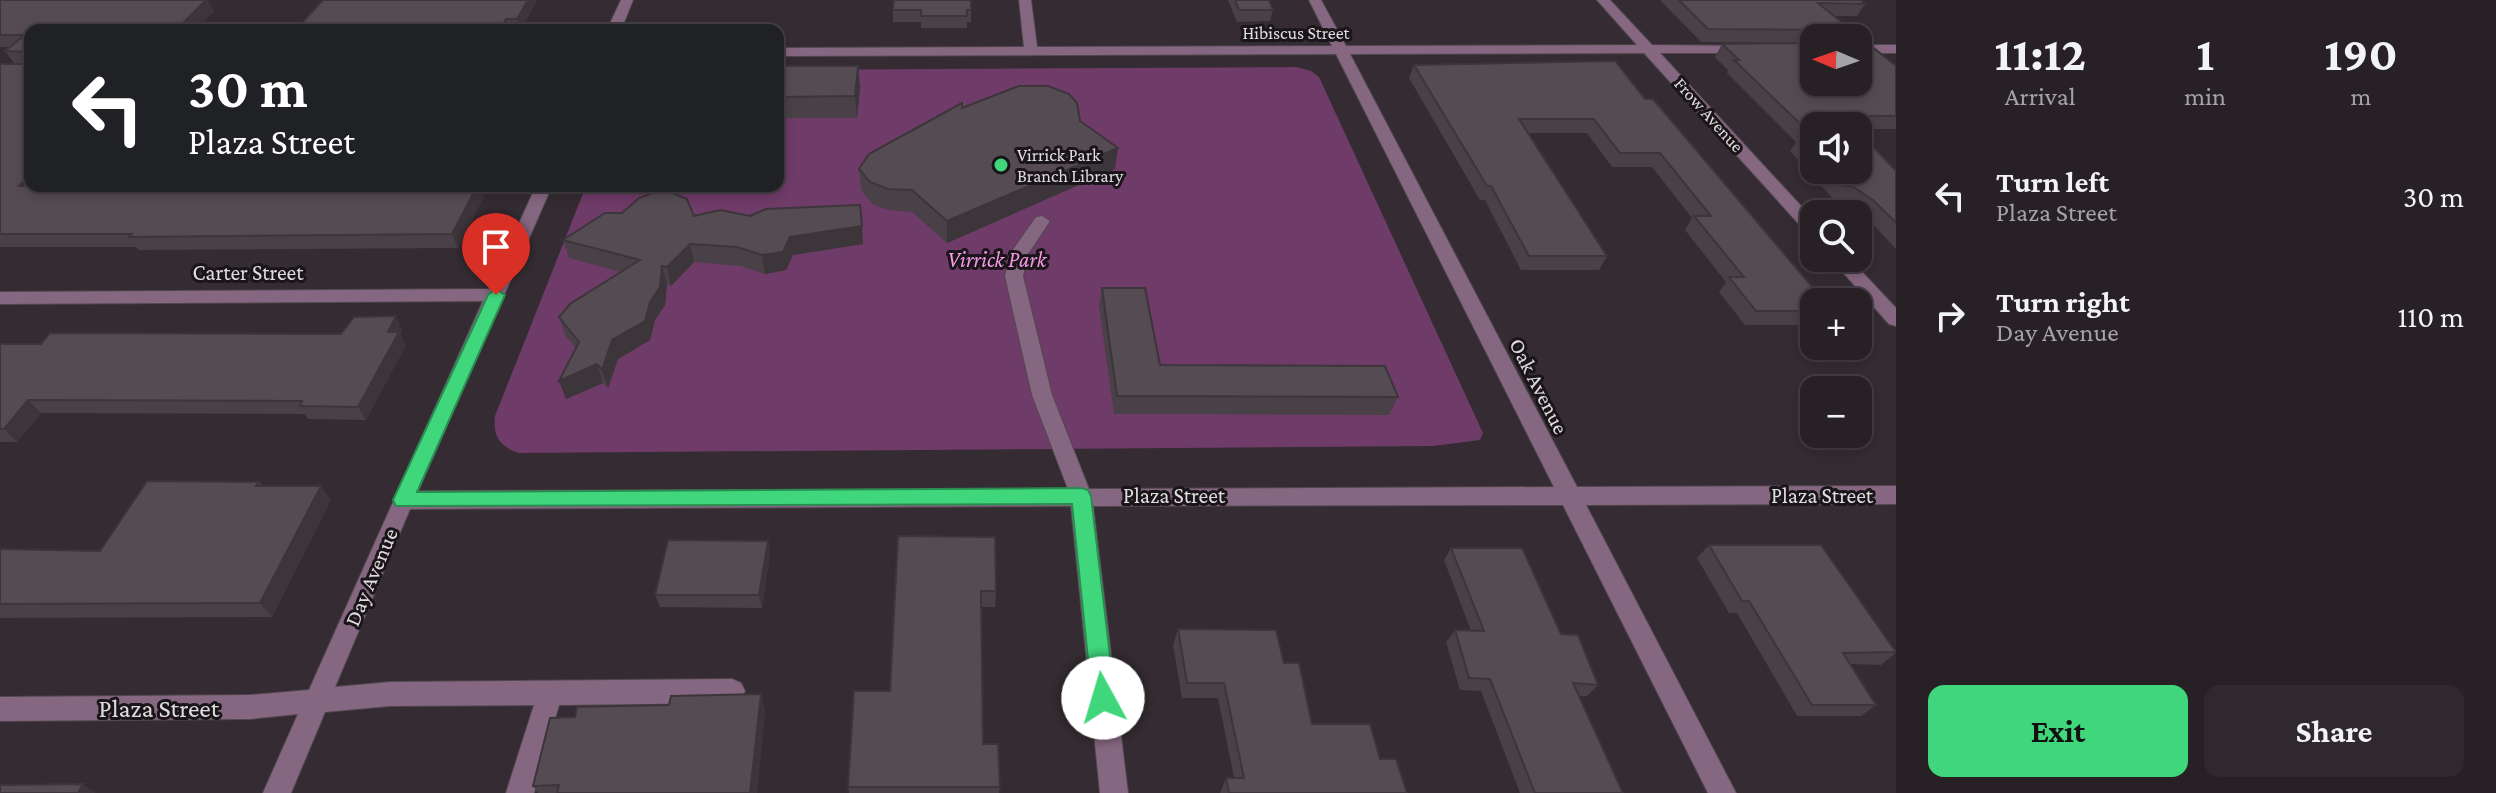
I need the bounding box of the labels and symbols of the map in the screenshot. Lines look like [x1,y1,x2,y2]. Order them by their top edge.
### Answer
street label: Hibiscus Street [1242,23,1351,43]
north arrow [1800,24,1872,96]
street label: Frow Avenue [1670,74,1748,156]
place label: Virrick Park Branch Library [1017,145,1124,186]
marker: Virrick Park Branch Library [992,156,1010,174]
pin [462,213,530,295]
park label: Virrick Park [948,247,1048,272]
street label: Carter Street [192,260,304,285]
street label: Oak Avenue [1504,334,1574,438]
street label: Plaza Street [1123,483,1226,508]
street label: Plaza Street [1771,483,1874,508]
street label: Day Avenue [339,524,403,630]
position arrow [1061,656,1145,740]
street label: Plaza Street [99,694,220,723]

